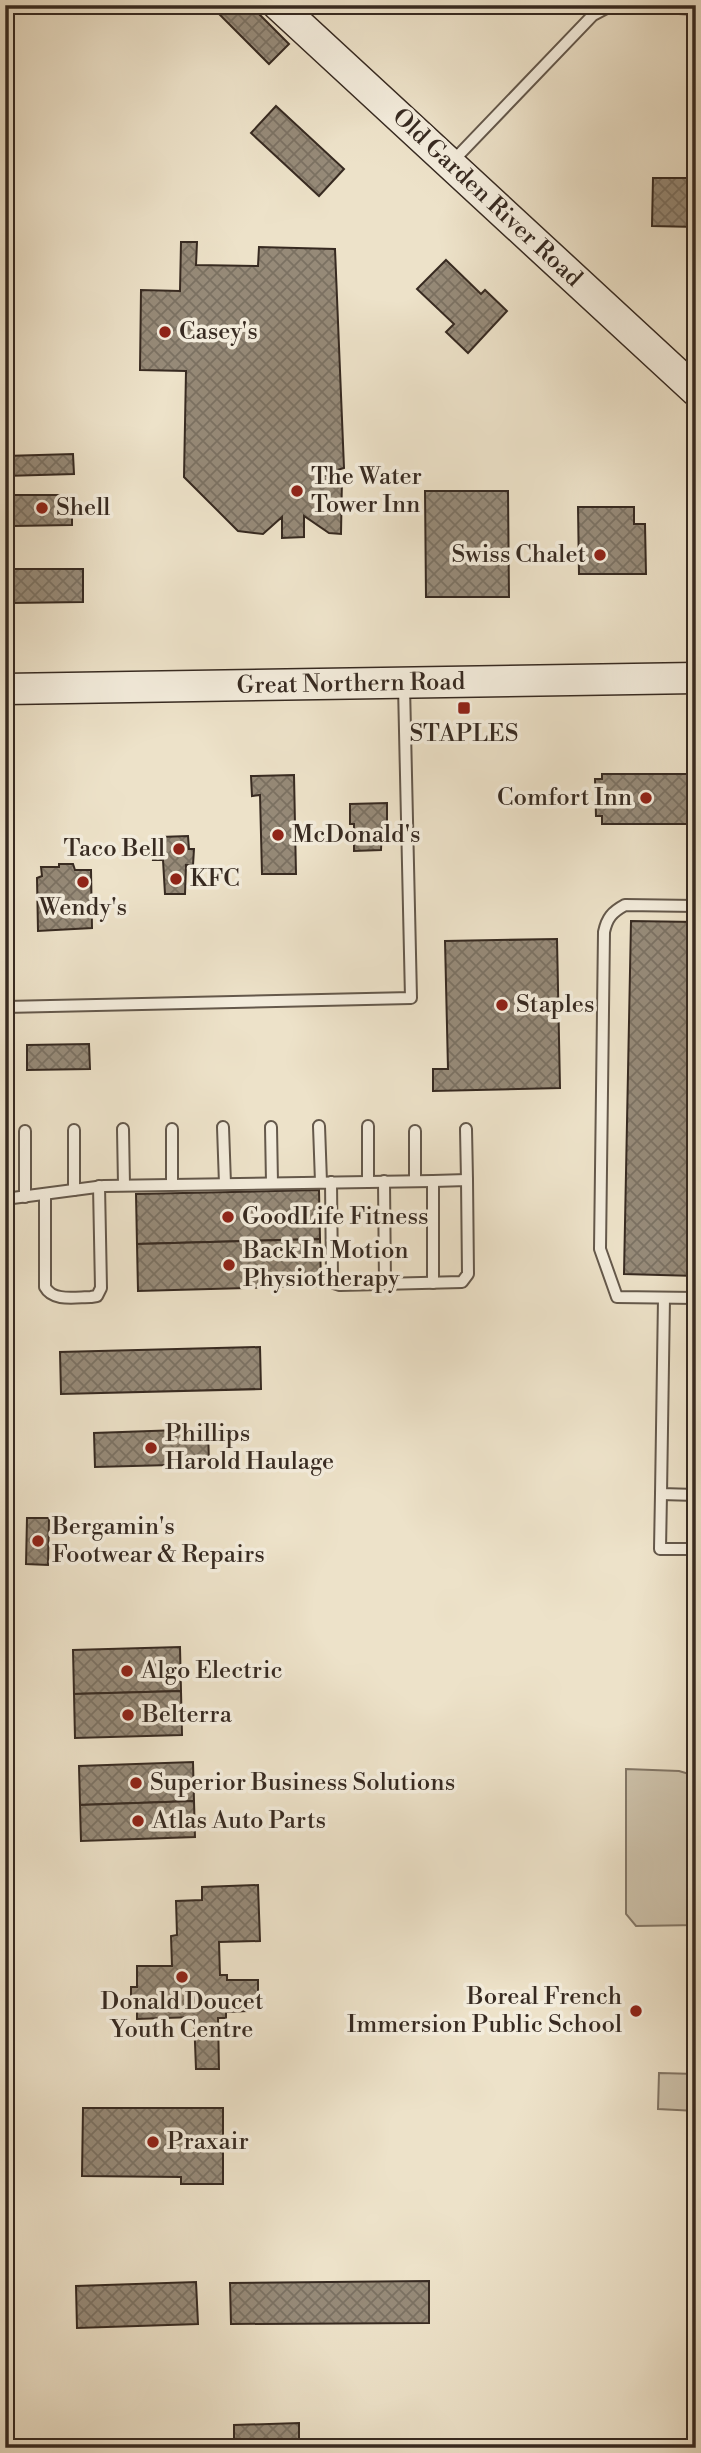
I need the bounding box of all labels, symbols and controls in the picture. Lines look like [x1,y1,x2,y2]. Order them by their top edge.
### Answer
street label: Old Garden River Road [386,102,588,294]
place label: Casey's [179,317,258,347]
marker: Casey's [157,324,173,340]
place label: The Water Tower Inn [311,462,422,520]
marker: The Water Tower Inn [289,483,305,499]
place label: Shell [56,493,110,523]
marker: Shell [34,500,50,516]
place label: Swiss Chalet [452,540,586,570]
marker: Swiss Chalet [592,547,608,563]
street label: Great Northern Road [236,667,466,701]
marker: STAPLES [456,700,472,716]
place label: STAPLES [409,719,519,749]
place label: Comfort Inn [497,783,632,813]
marker: Comfort Inn [638,790,654,806]
place label: McDonald's [292,820,421,850]
marker: McDonald's [270,827,286,843]
place label: Taco Bell [64,834,165,864]
marker: Taco Bell [171,841,187,857]
place label: KFC [190,864,240,894]
marker: KFC [168,871,184,887]
marker: Wendy's [75,874,91,890]
place label: Wendy's [38,893,127,923]
place label: Staples [516,990,594,1020]
marker: Staples [494,997,510,1013]
place label: GoodLife Fitness [242,1202,428,1232]
marker: GoodLife Fitness [220,1209,236,1225]
place label: Back In Motion Physiotherapy [242,1236,409,1294]
marker: Back In Motion Physiotherapy [221,1257,237,1273]
place label: Phillips Harold Haulage [165,1419,334,1477]
marker: Phillips Harold Haulage [143,1440,159,1456]
place label: Bergamin's Footwear & Repairs [51,1512,265,1570]
marker: Bergamin's Footwear & Repairs [30,1533,46,1549]
place label: Algo Electric [140,1656,283,1686]
marker: Algo Electric [119,1663,135,1679]
place label: Belterra [141,1700,233,1730]
marker: Belterra [120,1707,136,1723]
place label: Superior Business Solutions [150,1768,455,1798]
marker: Superior Business Solutions [128,1775,144,1791]
place label: Atlas Auto Parts [151,1806,326,1836]
marker: Atlas Auto Parts [130,1813,146,1829]
marker: Donald Doucet Youth Centre [174,1969,190,1985]
place label: Boreal French Immersion Public School [347,1982,622,2040]
place label: Donald Doucet Youth Centre [101,1987,264,2045]
marker: Boreal French Immersion Public School [628,2003,644,2019]
place label: Praxair [167,2127,249,2157]
marker: Praxair [145,2134,161,2150]

